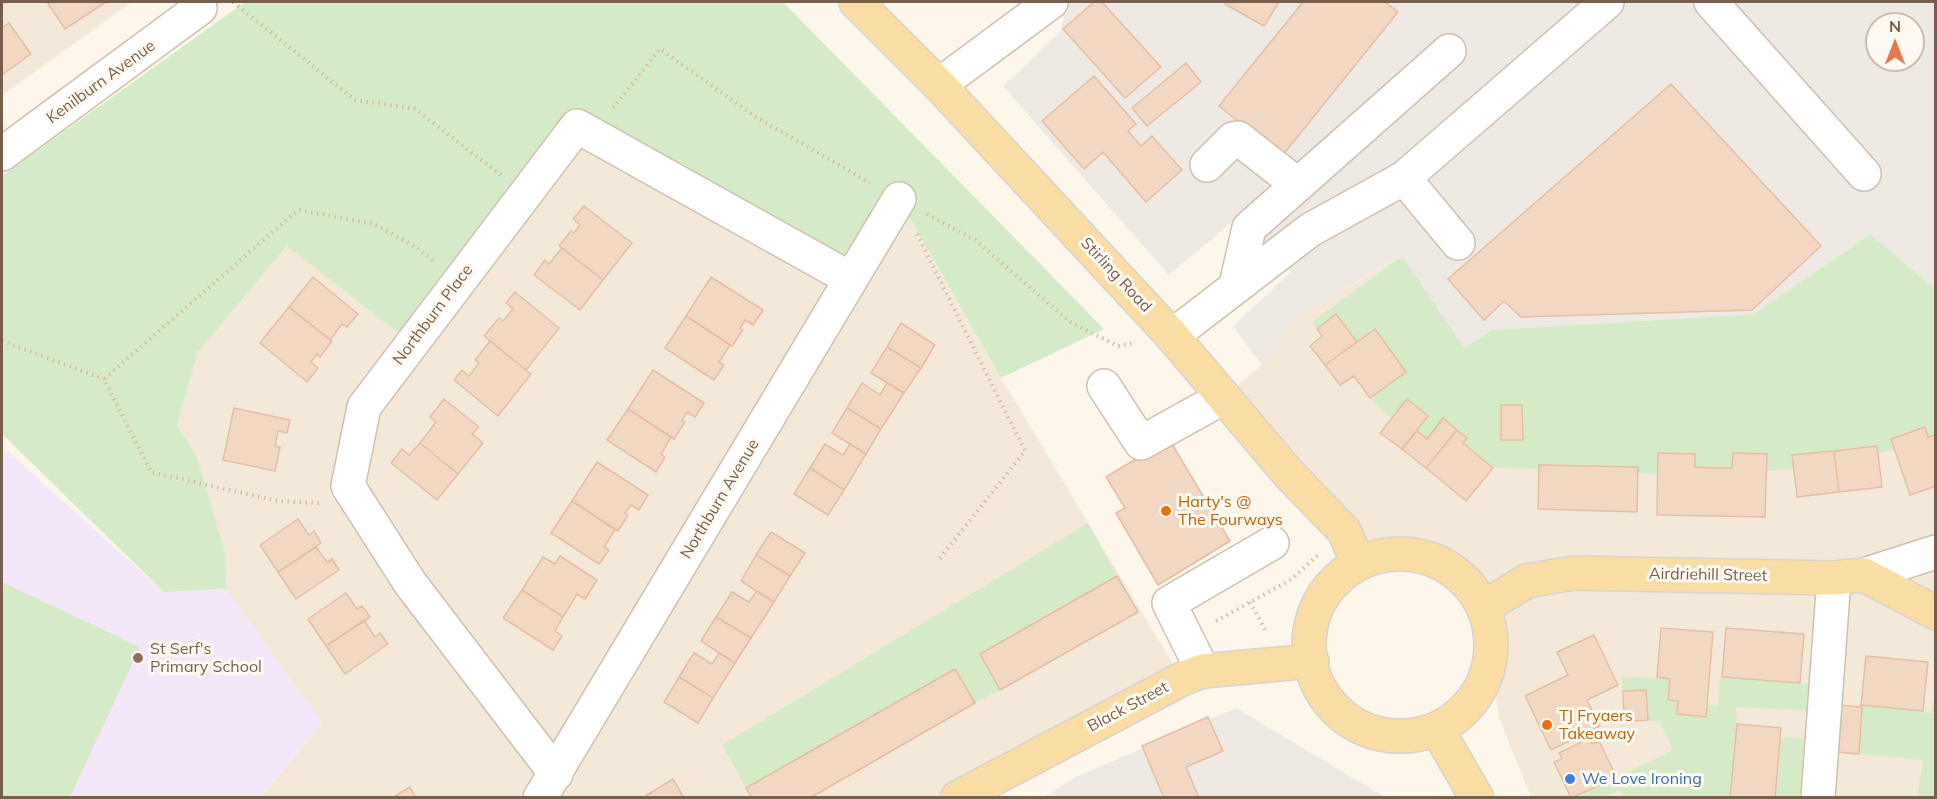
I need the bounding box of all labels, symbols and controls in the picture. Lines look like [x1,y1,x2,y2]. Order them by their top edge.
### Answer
north arrow [1865,12,1925,72]
text: N [1889,16,1901,36]
street label: Kenilburn Avenue [43,36,159,128]
street label: Stirling Road [1077,234,1155,316]
street label: Northburn Place [389,261,477,369]
street label: Northburn Avenue [677,436,763,562]
place label: Harty's @ The Fourways [1178,492,1283,530]
marker: Harty's @ The Fourways [1159,504,1173,518]
street label: Airdriehill Street [1649,564,1767,586]
place label: St Serf's Primary School [150,639,262,677]
marker: St Serf's Primary School [131,651,145,665]
street label: Black Street [1084,678,1172,736]
place label: TJ Fryaers Takeaway [1559,706,1635,744]
marker: TJ Fryaers Takeaway [1540,718,1554,732]
place label: We Love Ironing [1582,769,1702,789]
marker: We Love Ironing [1563,772,1577,786]

